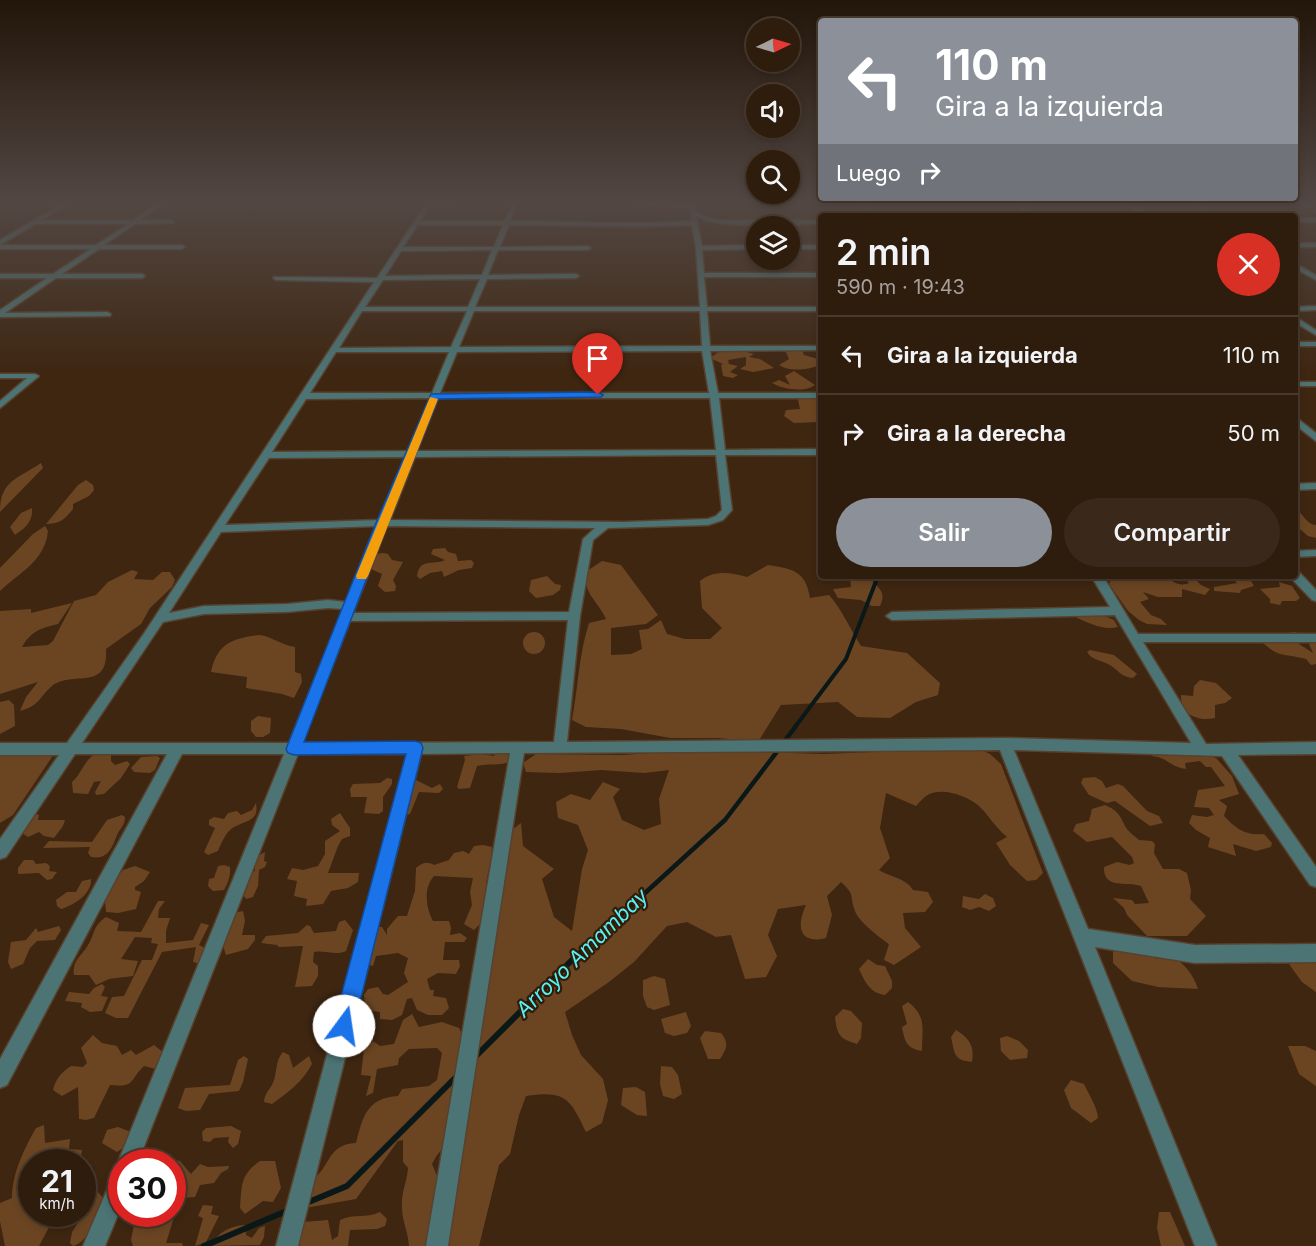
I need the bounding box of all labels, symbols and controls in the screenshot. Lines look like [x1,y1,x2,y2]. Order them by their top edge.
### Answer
north arrow [746,18,800,72]
map controls [746,18,800,270]
text: 110 m [935,39,1048,90]
icon: left [836,42,914,120]
button: sound [746,84,800,138]
text: Gira a la izquierda [935,90,1164,123]
button: search [746,150,800,204]
icon: right [913,156,946,189]
text: Luego [836,160,901,186]
button: layers [746,216,800,270]
text: 2 min [836,230,931,274]
button: close [1217,233,1280,296]
text: 590 m · 19:43 [836,275,965,299]
pin [572,333,623,395]
icon: left [836,339,869,372]
icon: arrive [581,342,614,375]
text: Gira a la izquierda [887,342,1078,368]
text: 110 m [1223,342,1280,368]
icon: right [836,417,869,450]
text: Gira a la derecha [887,420,1066,446]
text: 50 m [1227,420,1280,446]
button: Salir [836,498,1052,567]
button: Compartir [1064,498,1280,567]
water label: Arroyo Amambay [510,882,654,1023]
position arrow [312,994,376,1058]
speed limit sign: 30 [108,1149,186,1227]
text: 21 [41,1163,73,1199]
text: km/h [39,1194,75,1213]

